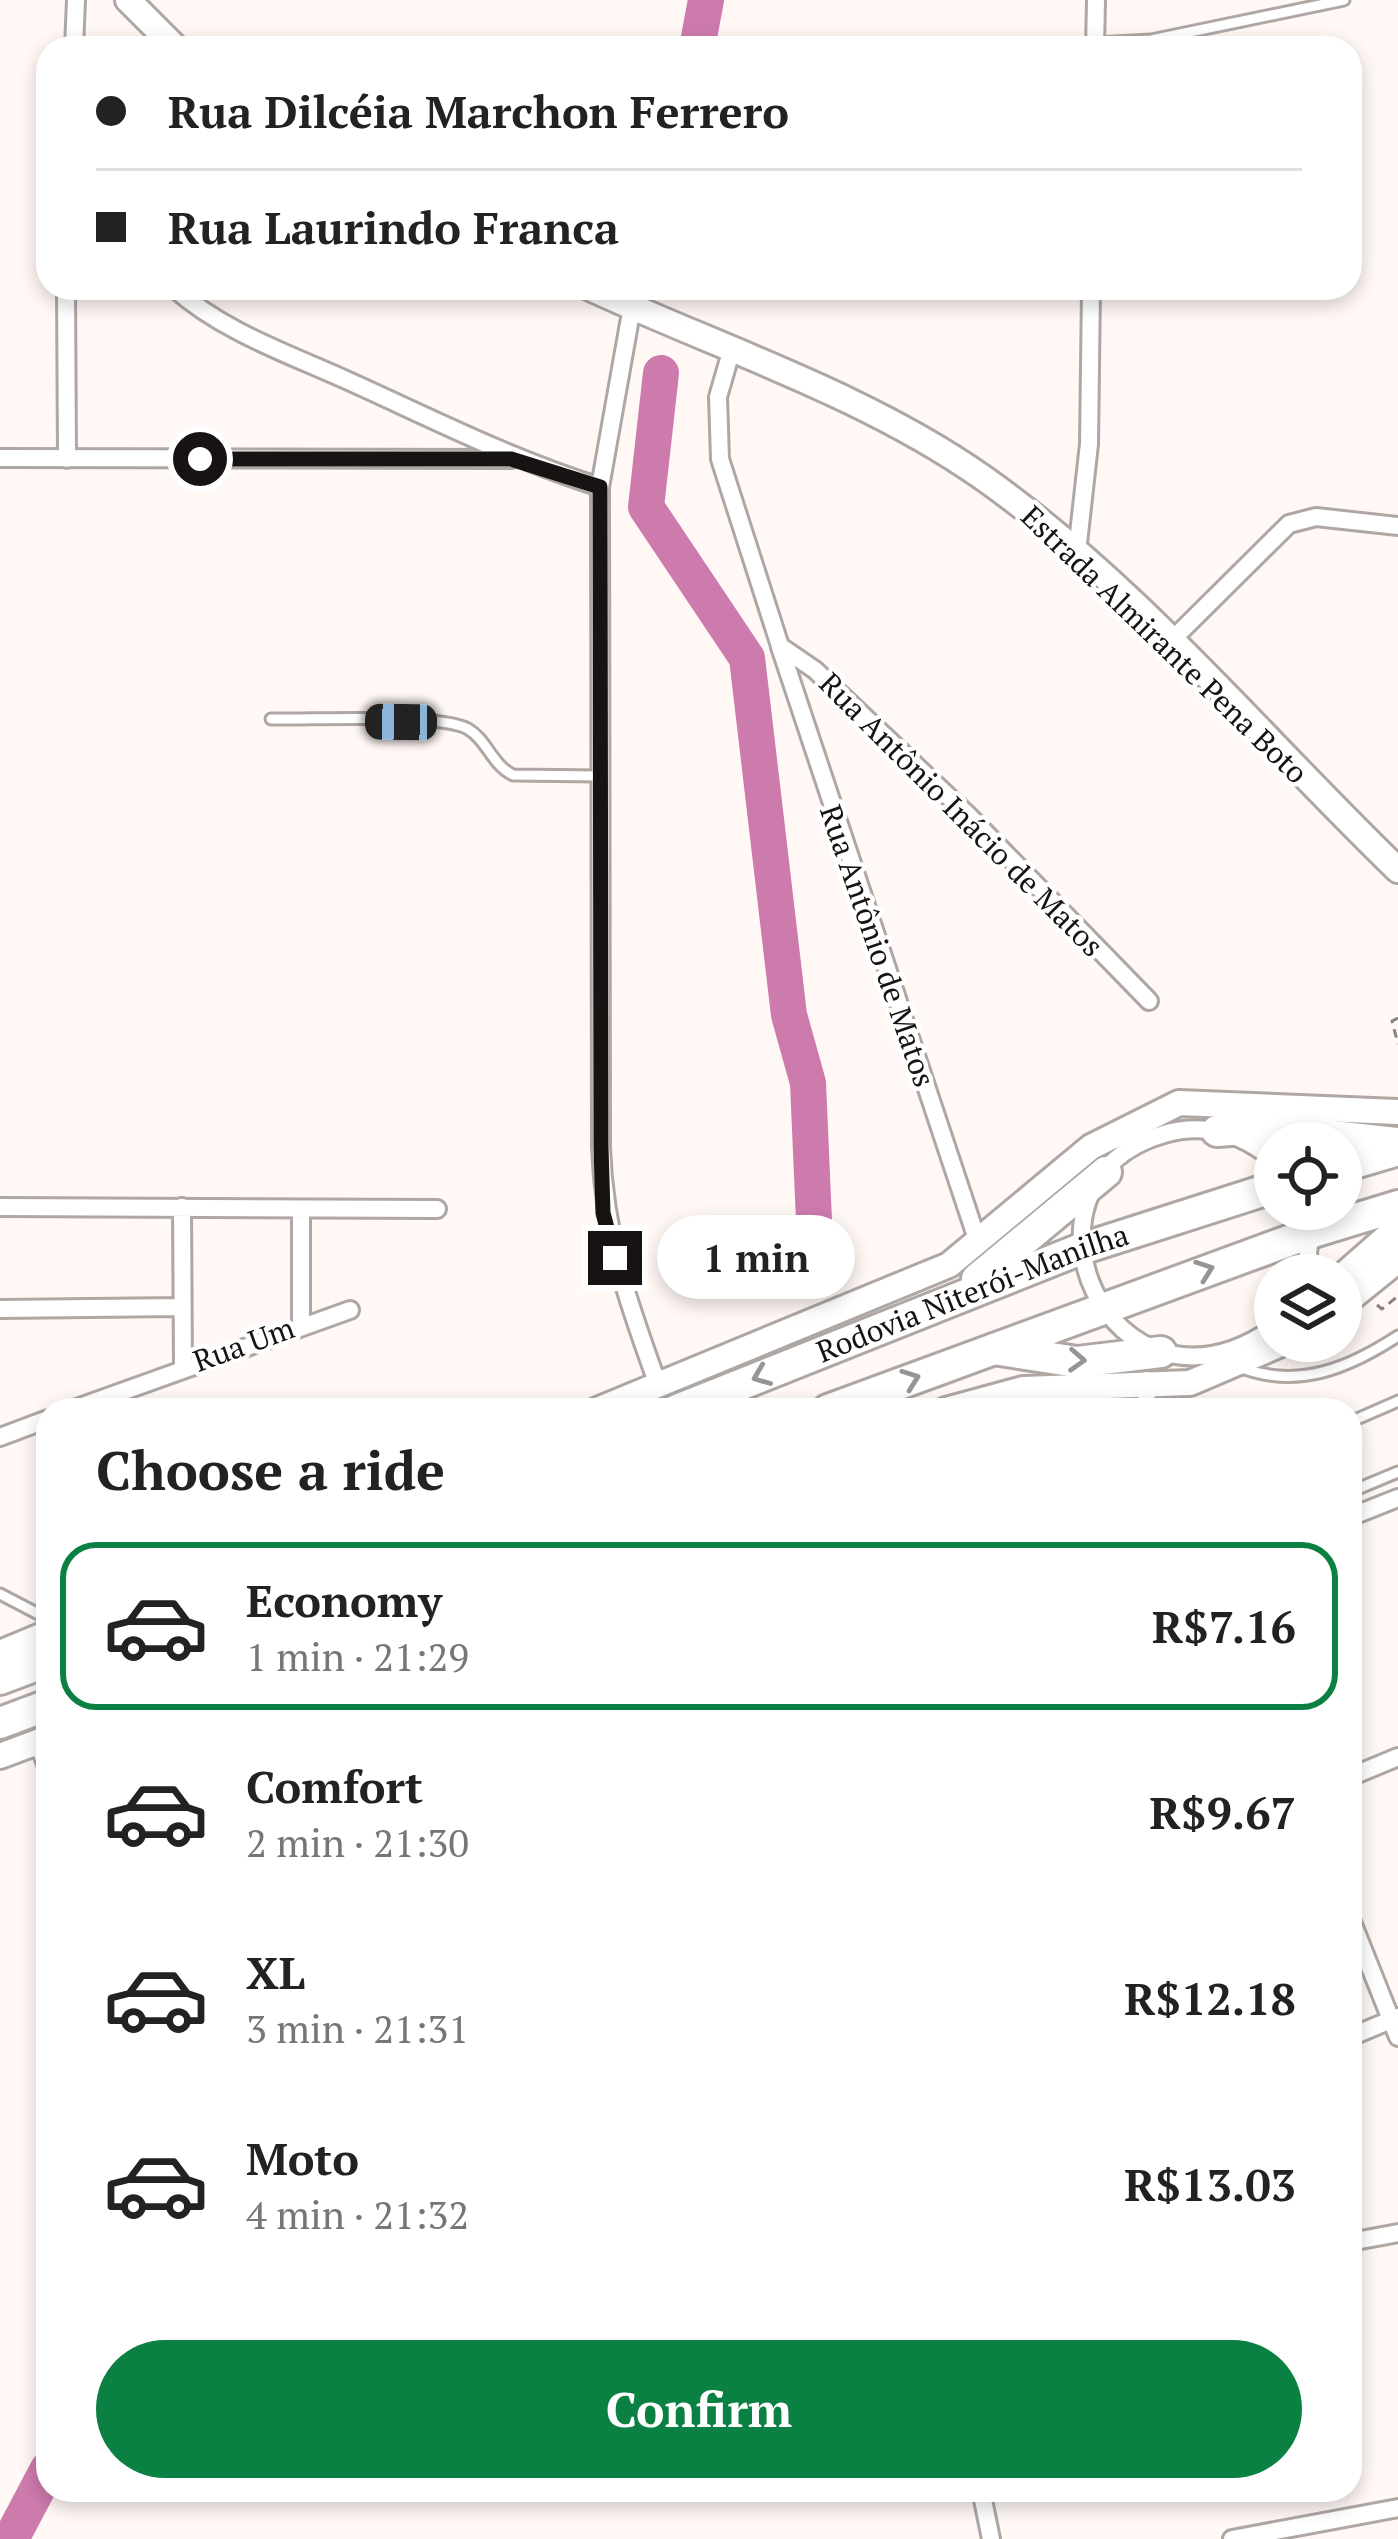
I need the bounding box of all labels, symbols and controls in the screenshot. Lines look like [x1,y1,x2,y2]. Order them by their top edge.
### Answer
text: Rua Dilcéia Marchon Ferrero [168,81,789,141]
text: Rua Laurindo Franca [168,197,619,257]
route start [173,432,227,486]
street label: Estrada Almirante Pena Boto [1013,497,1317,792]
street label: Rua Antônio Inácio de Matos [811,664,1112,965]
car [365,703,437,741]
street label: Rua Antônio de Matos [811,799,945,1092]
map controls [1254,1122,1362,1362]
button: locate [1254,1122,1362,1230]
street label: Rodovia Niterói-Manilha [811,1214,1133,1371]
callout: 1 min [657,1216,855,1300]
route end [588,1231,642,1285]
text: 1 min [703,1231,809,1283]
button: layers [1254,1254,1362,1362]
one-way arrow [1194,1260,1215,1284]
street label: Rua Um [188,1307,300,1381]
one-way arrow [1069,1347,1087,1373]
one-way arrow [751,1362,772,1387]
one-way arrow [899,1369,920,1394]
text: Choose a ride [96,1434,445,1505]
text: Economy [246,1570,442,1630]
icon: car [102,1572,210,1680]
text: R$7.16 [1152,1596,1296,1656]
text: 1 min · 21:29 [246,1630,469,1682]
text: Comfort [246,1756,423,1816]
icon: car [102,1758,210,1866]
text: R$9.67 [1150,1782,1296,1842]
text: 2 min · 21:30 [246,1816,469,1868]
text: XL [246,1942,305,2002]
icon: car [102,1944,210,2052]
text: R$12.18 [1124,1968,1296,2028]
text: 3 min · 21:31 [246,2002,469,2054]
text: Moto [246,2128,359,2188]
icon: car [102,2130,210,2238]
text: R$13.03 [1124,2154,1296,2214]
text: 4 min · 21:32 [246,2188,469,2240]
button: Confirm [96,2340,1302,2478]

